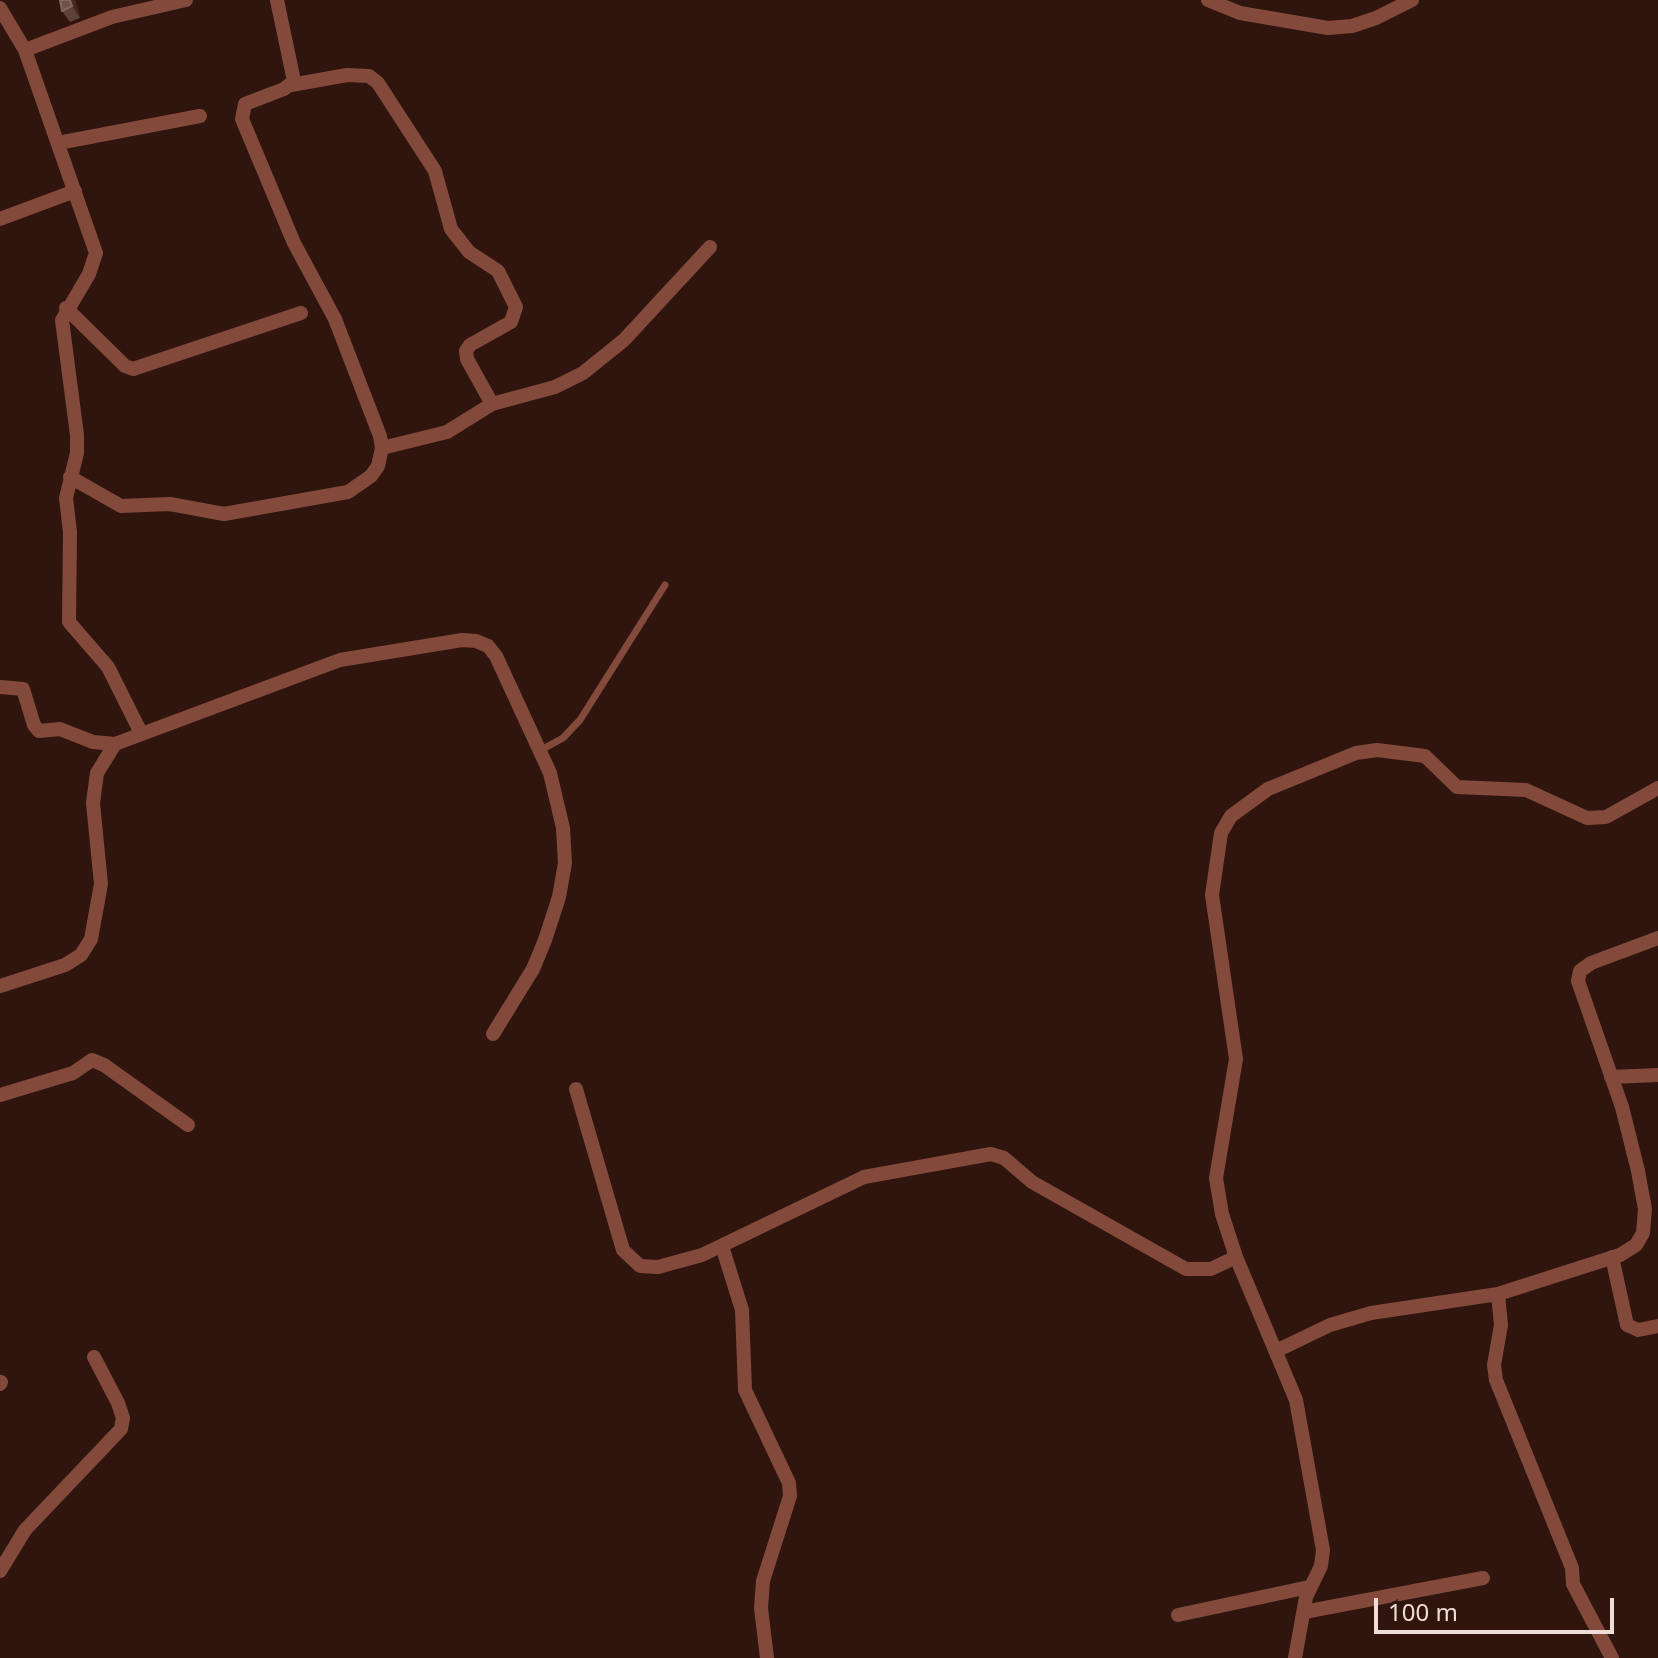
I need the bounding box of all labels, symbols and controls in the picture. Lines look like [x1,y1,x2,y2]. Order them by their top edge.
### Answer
scale bar [1378,1582,1618,1632]
text: 100 m [1388,1595,1458,1628]

